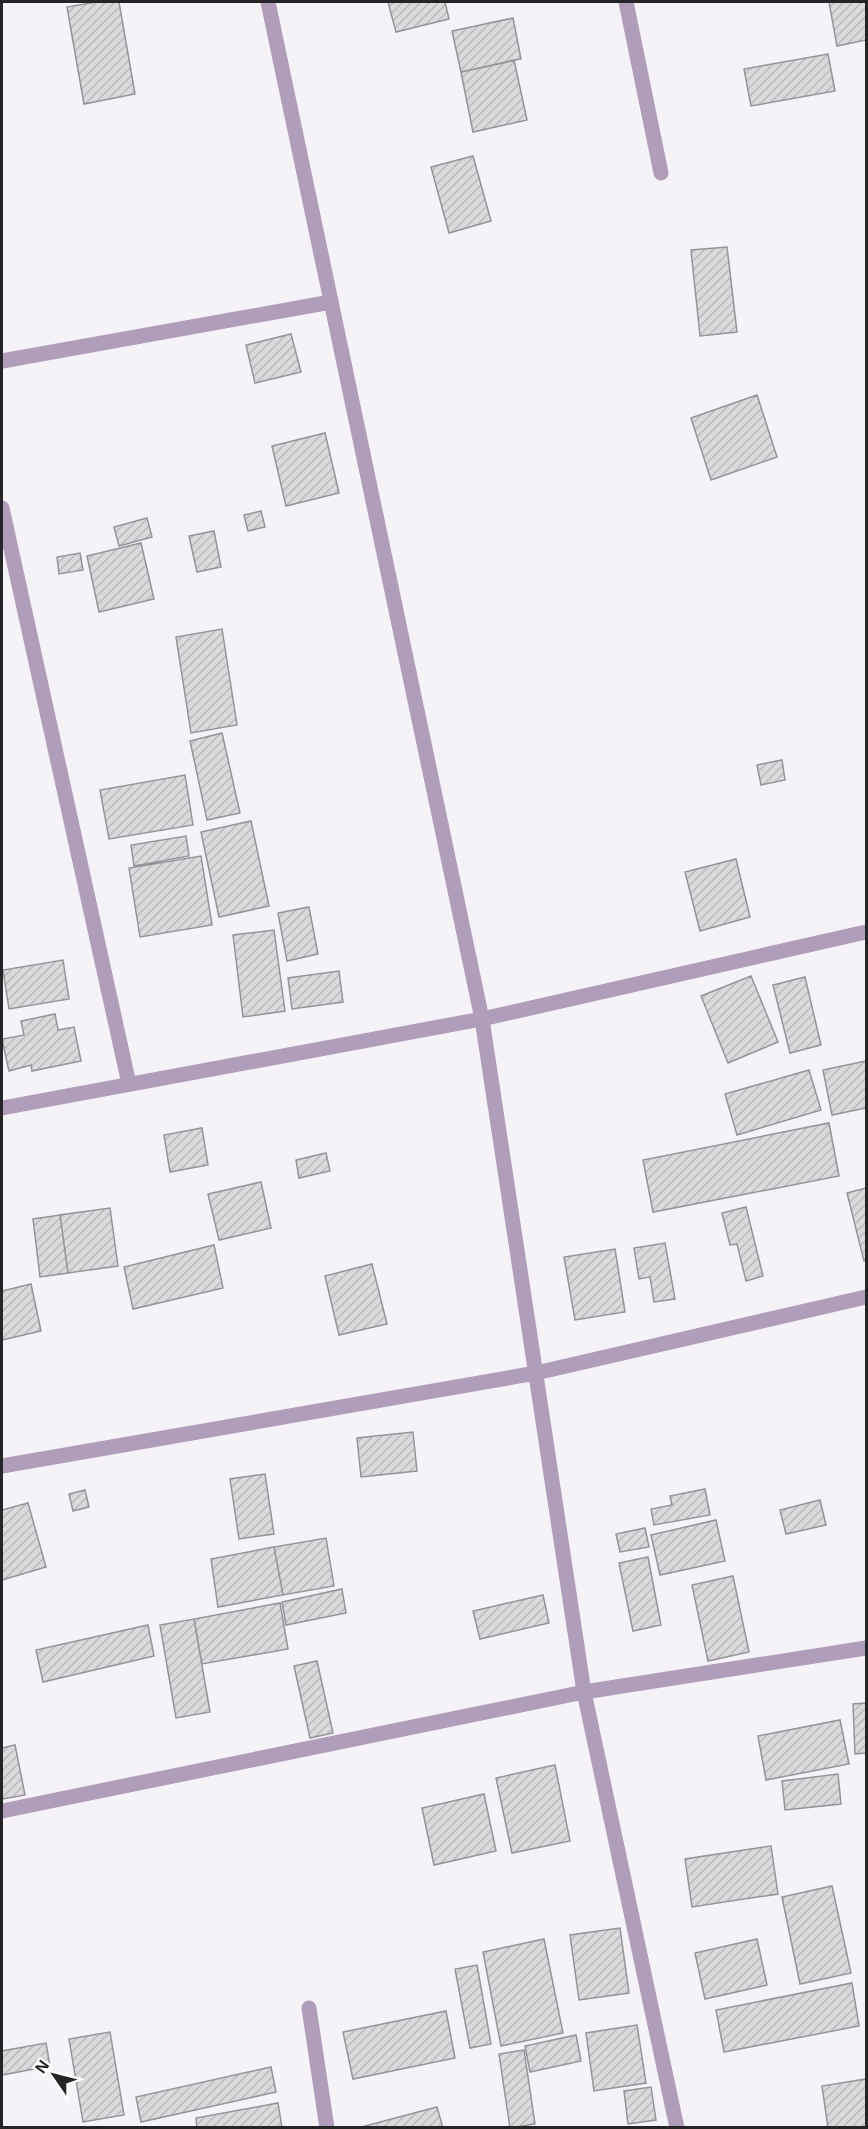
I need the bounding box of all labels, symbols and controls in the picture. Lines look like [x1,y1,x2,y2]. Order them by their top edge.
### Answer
north arrow [24,2045,84,2105]
text: N [32,2057,52,2076]

